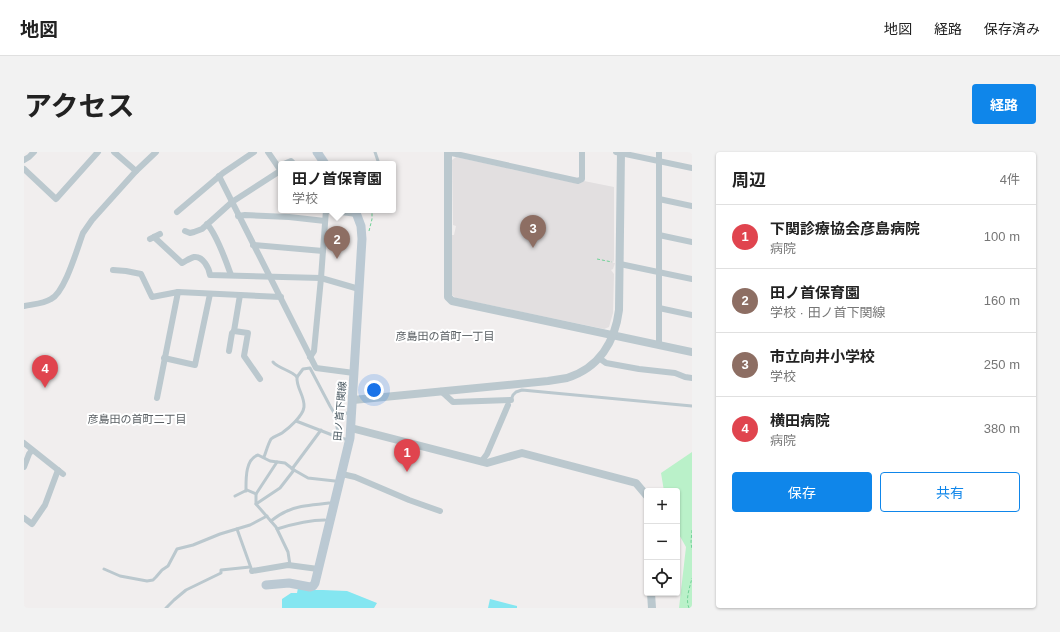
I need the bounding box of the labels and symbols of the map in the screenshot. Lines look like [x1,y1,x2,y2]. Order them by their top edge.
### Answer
pin: 3 [520,215,546,248]
pin: 2 [324,226,350,259]
district label: 彦島田の首町一丁目 [396,330,495,342]
pin: 4 [32,355,58,388]
your location [364,380,384,400]
street label: 田ノ首下関線 [332,381,348,441]
district label: 彦島田の首町二丁目 [88,413,187,425]
pin: 1 [394,439,420,472]

